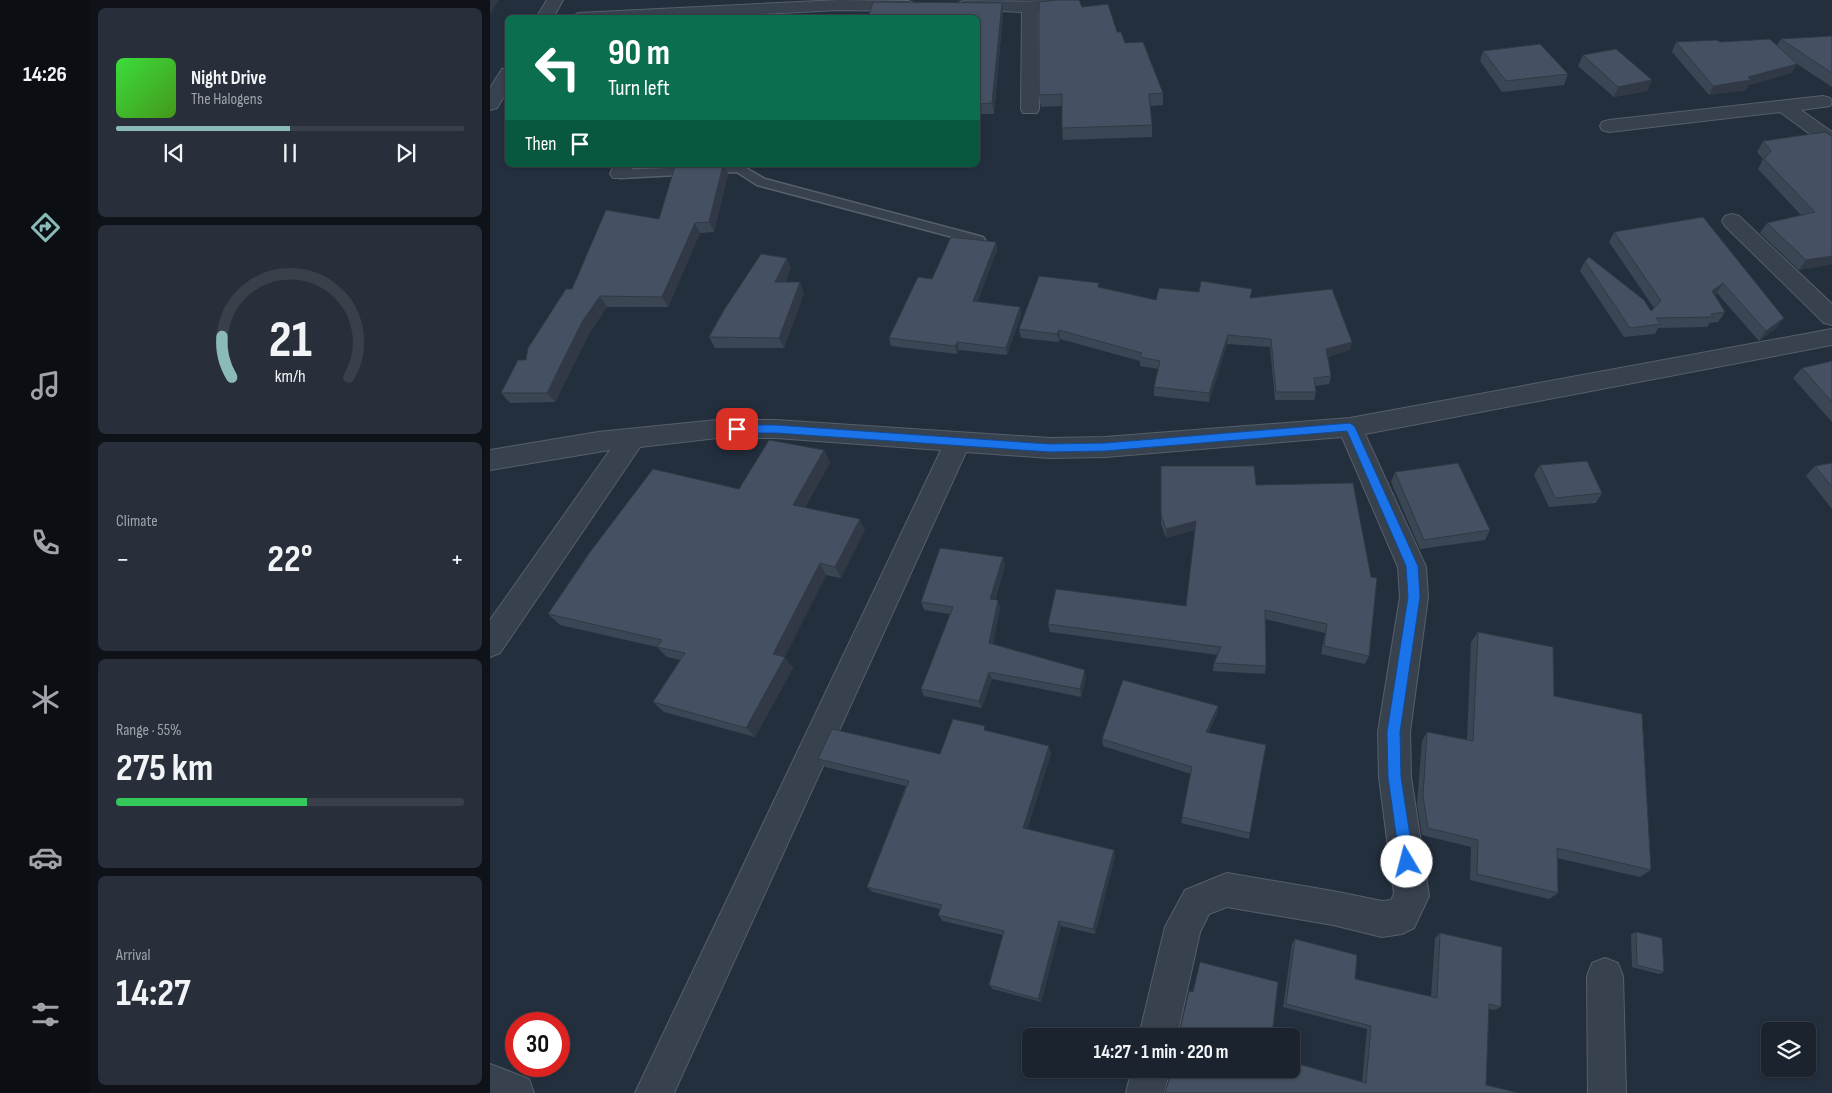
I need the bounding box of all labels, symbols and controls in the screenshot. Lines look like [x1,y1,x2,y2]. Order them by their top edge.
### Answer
text: 90 m [608,32,670,75]
icon: left [525,35,590,100]
text: 14:26 [23,61,67,88]
text: Night Drive [191,67,266,90]
text: Turn left [608,75,670,102]
text: The Halogens [191,90,262,109]
icon: arrive [566,130,594,158]
text: Then [525,133,556,156]
icon: previous [160,139,188,167]
icon: pause [276,139,304,167]
icon: next [392,139,420,167]
icon: directions [28,210,63,245]
text: 21 [268,309,312,372]
text: km/h [275,366,305,387]
icon: music [28,368,63,403]
pin [716,408,758,450]
icon: arrive [723,415,751,443]
text: Climate [116,512,158,531]
icon: phone [28,525,63,560]
text: 22° [267,537,313,582]
text: − [116,543,130,576]
text: + [450,543,464,576]
icon: climate [28,682,63,717]
text: Range · 55% [116,721,182,740]
text: 275 km [116,746,213,791]
position arrow [1380,835,1432,887]
icon: car [28,840,63,875]
text: Arrival [116,946,150,965]
text: 14:27 [116,971,191,1016]
icon: filters [28,997,63,1032]
speed limit sign: 30 [505,1012,570,1077]
map controls [1761,1022,1816,1077]
button: layers [1761,1022,1816,1077]
text: 14:27 · 1 min · 220 m [1094,1041,1228,1064]

